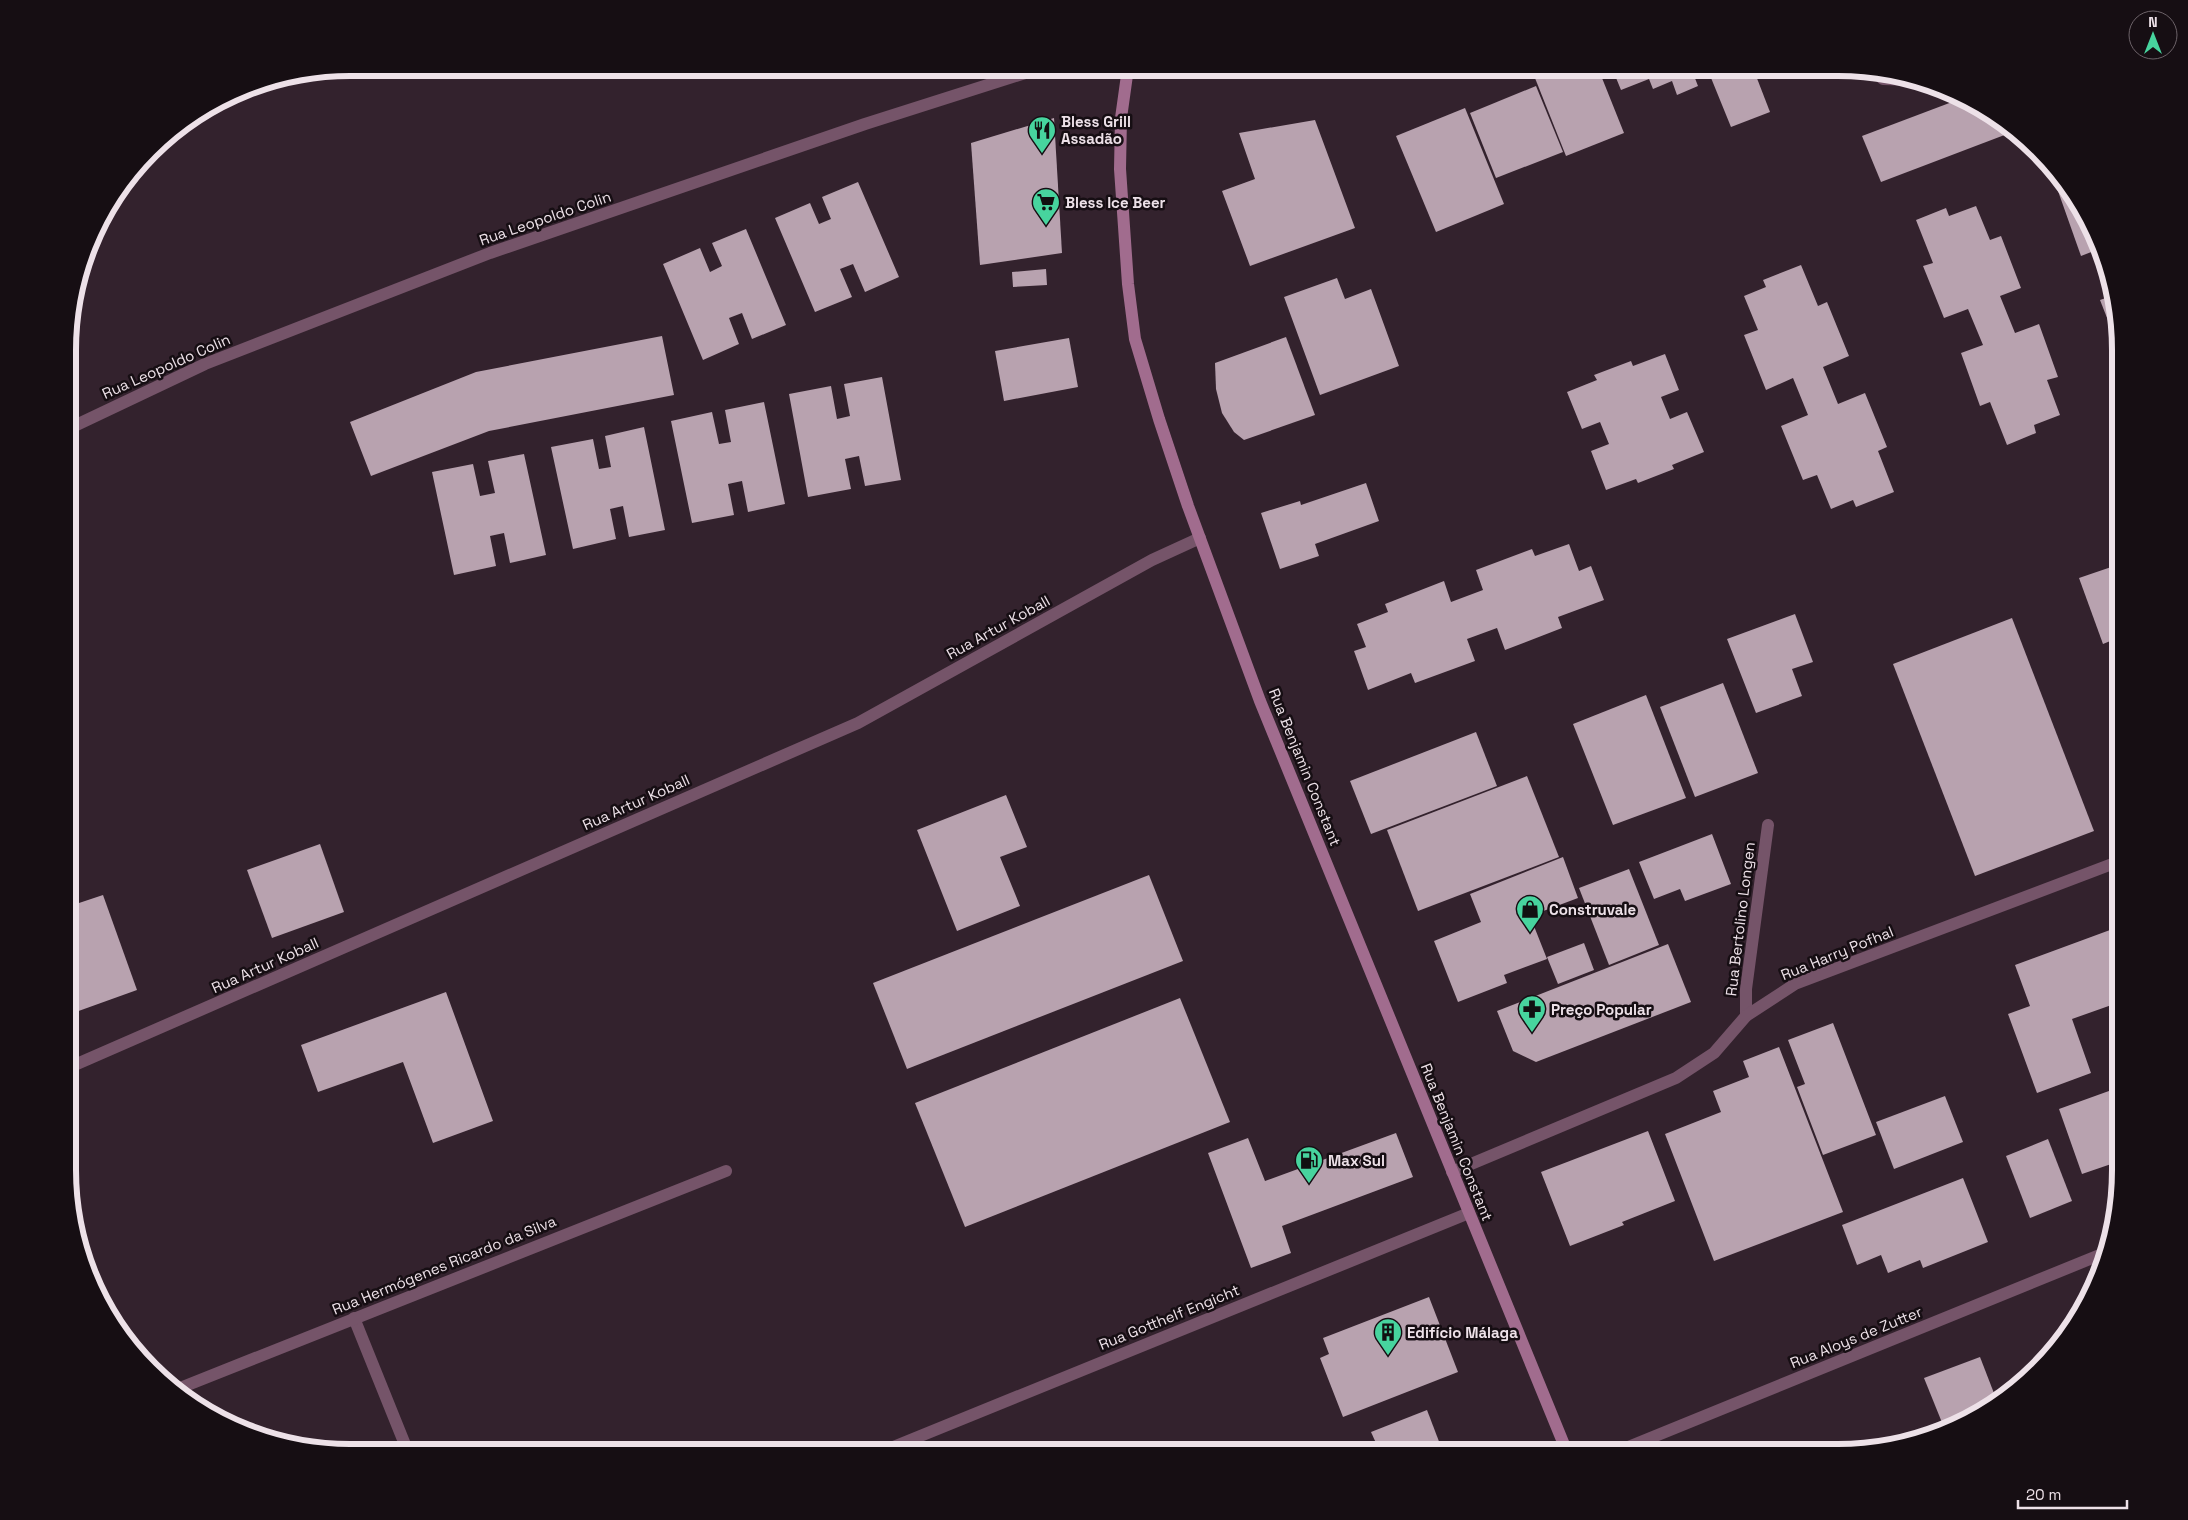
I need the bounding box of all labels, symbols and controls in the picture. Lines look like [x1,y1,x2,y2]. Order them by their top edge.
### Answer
north arrow [2128,10,2178,60]
text: N [2148,13,2158,31]
place label: Bless Grill Assadão [1061,112,1131,148]
restaurant icon: Bless Grill Assadão [1027,115,1057,154]
street label: Rua Leopoldo Colin [477,187,613,249]
supermarket icon: Bless Ice Beer [1031,187,1061,226]
place label: Bless Ice Beer [1065,193,1166,212]
street label: Rua Leopoldo Colin [99,329,233,403]
street label: Rua Artur Koball [943,591,1053,663]
street label: Rua Benjamin Constant [1265,685,1345,849]
street label: Rua Artur Koball [579,770,693,834]
street label: Rua Bertolino Longen [1721,841,1759,997]
shop icon: Construvale [1515,894,1545,933]
place label: Construvale [1549,900,1637,919]
street label: Rua Harry Pofhal [1778,922,1896,984]
street label: Rua Artur Koball [208,933,322,997]
pharmacy icon: Preço Popular [1517,994,1547,1033]
place label: Preço Popular [1551,1000,1652,1019]
street label: Rua Benjamin Constant [1417,1060,1497,1224]
fuel station icon: Max Sul [1294,1145,1324,1184]
place label: Max Sul [1328,1151,1385,1170]
street label: Rua Hermógenes Ricardo da Silva [329,1211,559,1319]
street label: Rua Gotthelf Engicht [1096,1280,1242,1354]
street label: Rua Aloys de Zutter [1787,1302,1925,1372]
building icon: Edifício Málaga [1373,1317,1403,1356]
place label: Edifício Málaga [1407,1323,1518,1342]
scale bar [2018,1478,2127,1510]
text: 20 m [2026,1485,2061,1504]

